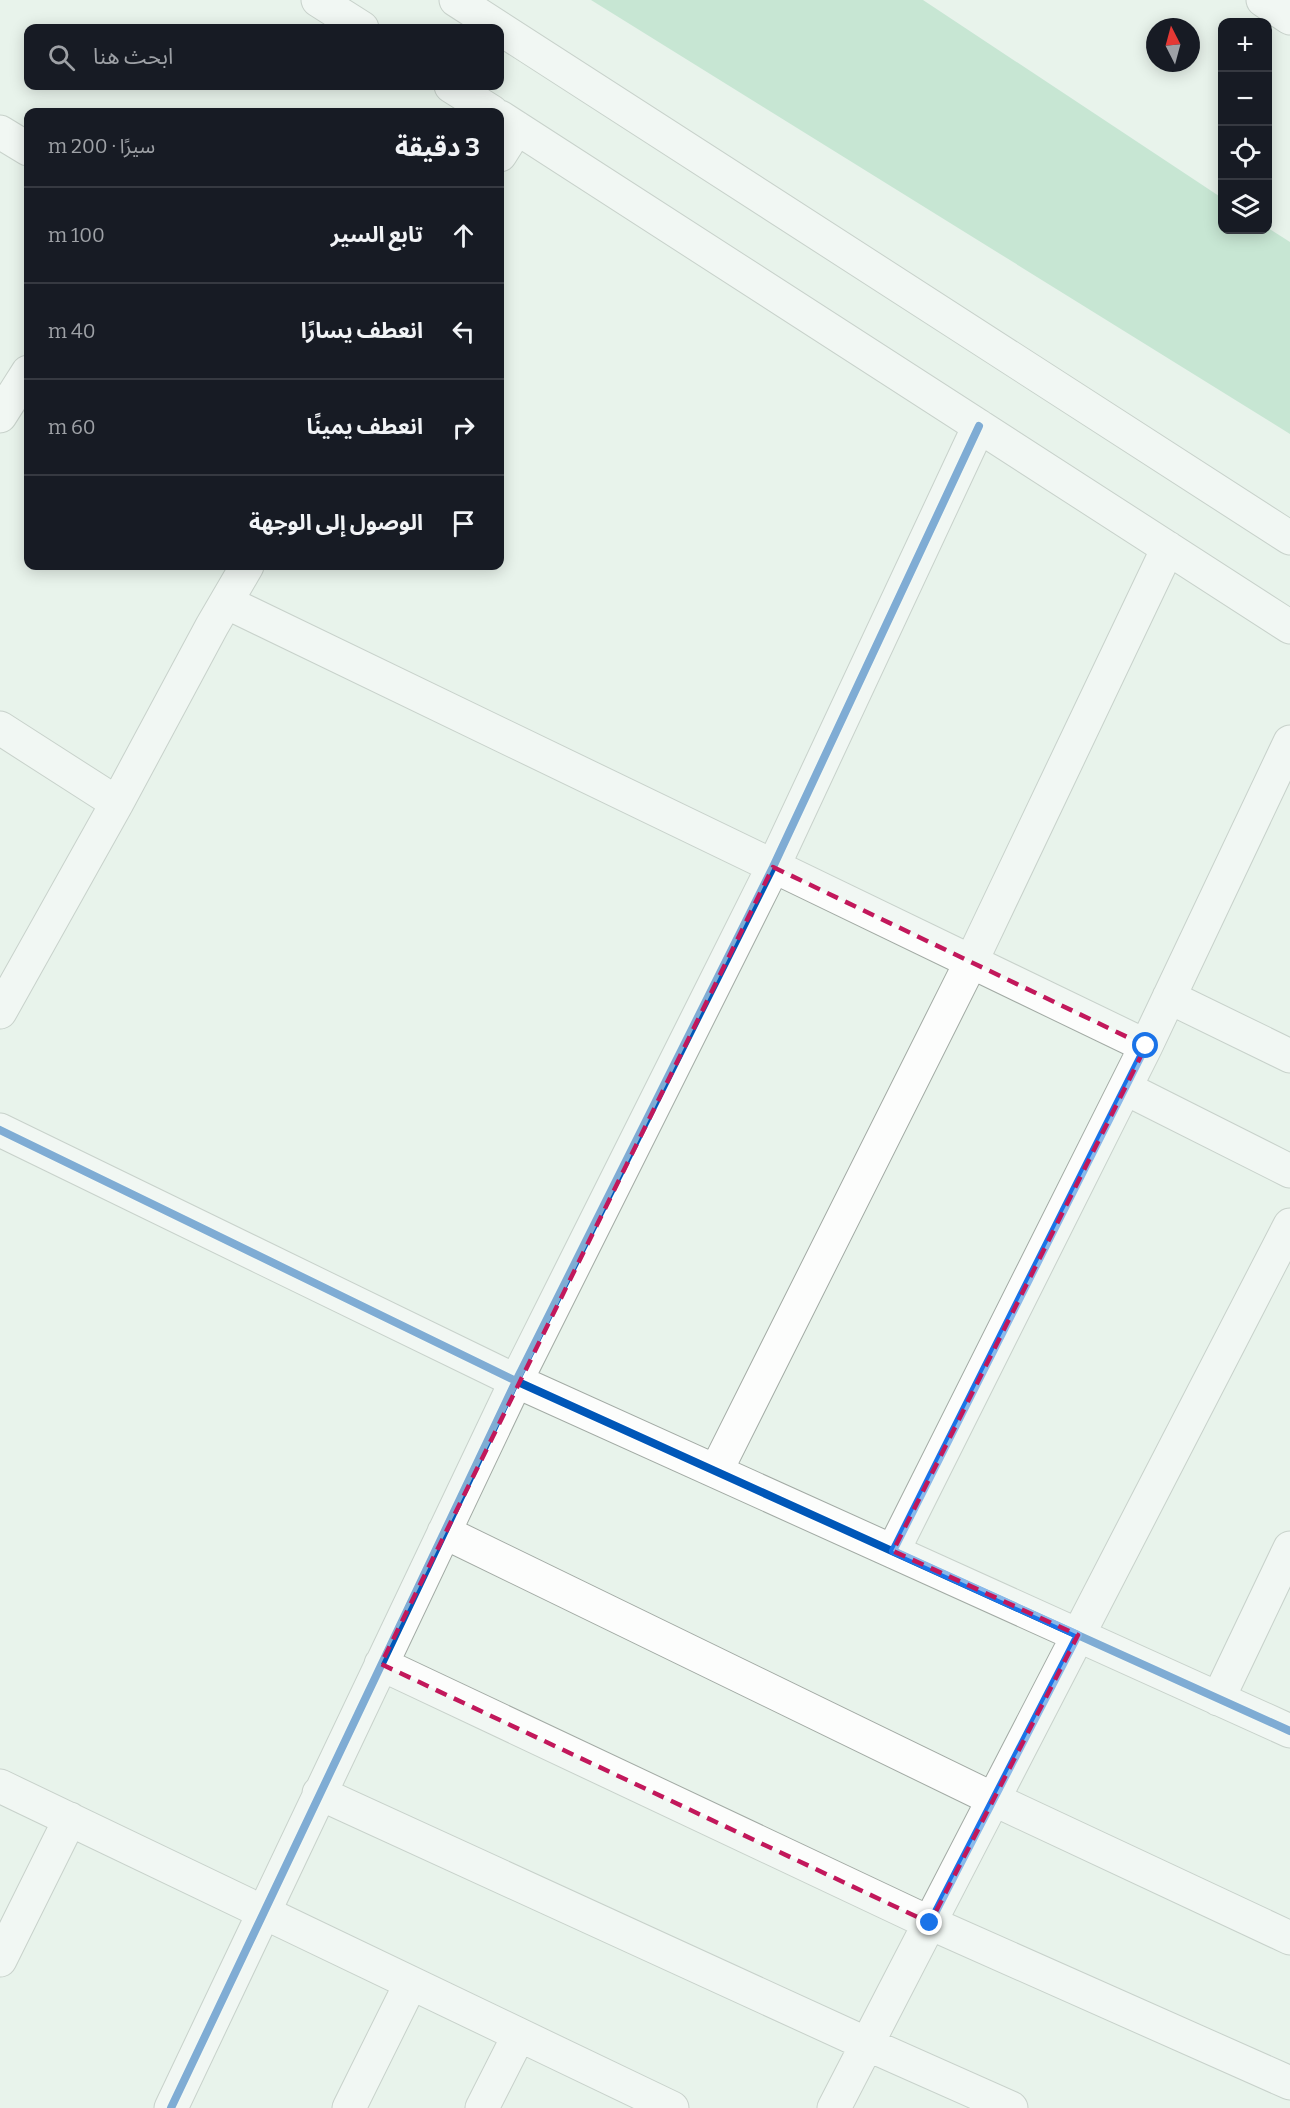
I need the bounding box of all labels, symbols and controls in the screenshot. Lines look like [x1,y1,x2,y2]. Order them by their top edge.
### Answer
north arrow [1146,18,1200,72]
map controls [1218,18,1272,234]
button: + [1218,18,1272,72]
search box [24,24,504,90]
icon: search [45,41,78,74]
text: ابحث هنا [93,43,173,70]
button: − [1218,72,1272,126]
button: locate [1218,126,1272,180]
text: 3 دقيقة [395,132,480,163]
text: سيرًا · 200 m [48,134,155,158]
button: layers [1218,180,1272,234]
icon: ahead [447,219,480,252]
text: تابع السير [331,221,423,248]
text: 100 m [48,223,105,247]
icon: left [447,315,480,348]
text: انعطف يسارًا [301,317,423,344]
text: 40 m [48,319,96,343]
icon: right [447,411,480,444]
text: انعطف يمينًا [307,413,423,440]
text: 60 m [48,415,96,439]
icon: arrive [447,507,480,540]
text: الوصول إلى الوجهة [249,509,423,536]
route start [1132,1032,1158,1058]
route end [916,1909,942,1935]

